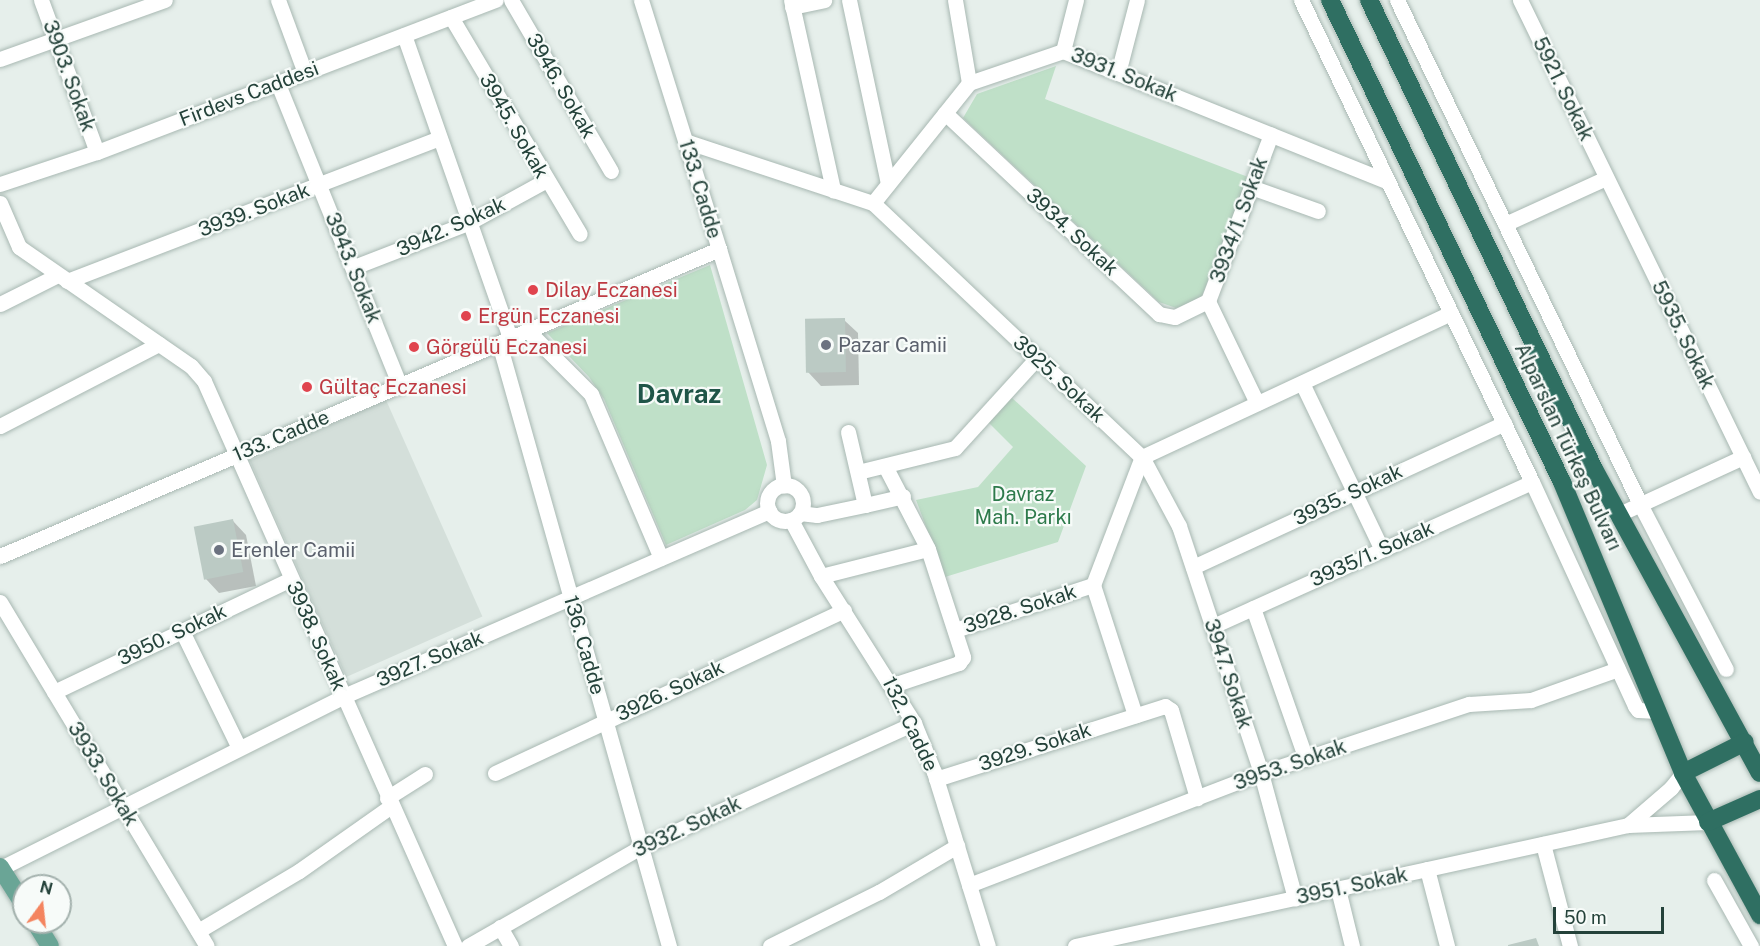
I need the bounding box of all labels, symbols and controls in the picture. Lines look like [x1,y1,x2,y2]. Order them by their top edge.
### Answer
street label: 3903. Sokak [38,17,100,135]
street label: 3946. Sokak [521,29,601,143]
street label: 5921. Sokak [1528,33,1598,145]
street label: 3931. Sokak [1067,43,1181,107]
street label: Firdevs Caddesi [176,56,322,132]
street label: 3945. Sokak [474,69,554,183]
street label: 133. Cadde [674,137,726,241]
street label: 3934/1. Sokak [1205,154,1273,286]
street label: 3939. Sokak [195,178,313,242]
street label: 3934. Sokak [1021,183,1123,281]
street label: 3942. Sokak [393,192,509,262]
street label: 3943. Sokak [320,209,386,327]
street label: 5935. Sokak [1646,277,1720,393]
place label: Dilay Eczanesi [545,278,678,302]
marker: Dilay Eczanesi [526,283,540,297]
place label: Ergün Eczanesi [478,304,619,328]
marker: Ergün Eczanesi [459,309,473,323]
street label: 3925. Sokak [1008,330,1110,428]
place label: Pazar Camii [838,333,947,357]
place label: Görgülü Eczanesi [426,335,587,359]
marker: Pazar Camii [819,338,833,352]
marker: Görgülü Eczanesi [407,340,421,354]
street label: Alparslan Türkeş Bulvarı [1509,340,1627,554]
place label: Gültaç Eczanesi [319,375,467,399]
district label: Davraz [637,378,721,410]
marker: Gültaç Eczanesi [300,380,314,394]
street label: 133. Cadde [229,405,333,467]
street label: 3935. Sokak [1290,459,1406,531]
park label: Davraz Mah. Parkı [974,482,1072,529]
street label: 3935/1. Sokak [1307,516,1437,592]
place label: Erenler Camii [231,538,355,562]
marker: Erenler Camii [212,543,226,557]
street label: 3938. Sokak [281,577,351,695]
street label: 3928. Sokak [961,579,1079,639]
street label: 136. Cadde [558,593,610,697]
street label: 3950. Sokak [114,599,230,671]
street label: 3947. Sokak [1199,616,1257,732]
street label: 3927. Sokak [373,626,487,692]
street label: 3926. Sokak [612,655,728,727]
street label: 132. Cadde [877,673,943,775]
street label: 3933. Sokak [63,718,143,830]
street label: 3929. Sokak [976,718,1094,776]
street label: 3953. Sokak [1230,734,1350,796]
street label: 3932. Sokak [629,791,745,863]
street label: 3951. Sokak [1294,862,1410,910]
north arrow [12,874,72,934]
text: N [38,877,55,899]
scale bar [1556,895,1667,933]
text: 50 m [1564,907,1607,928]

